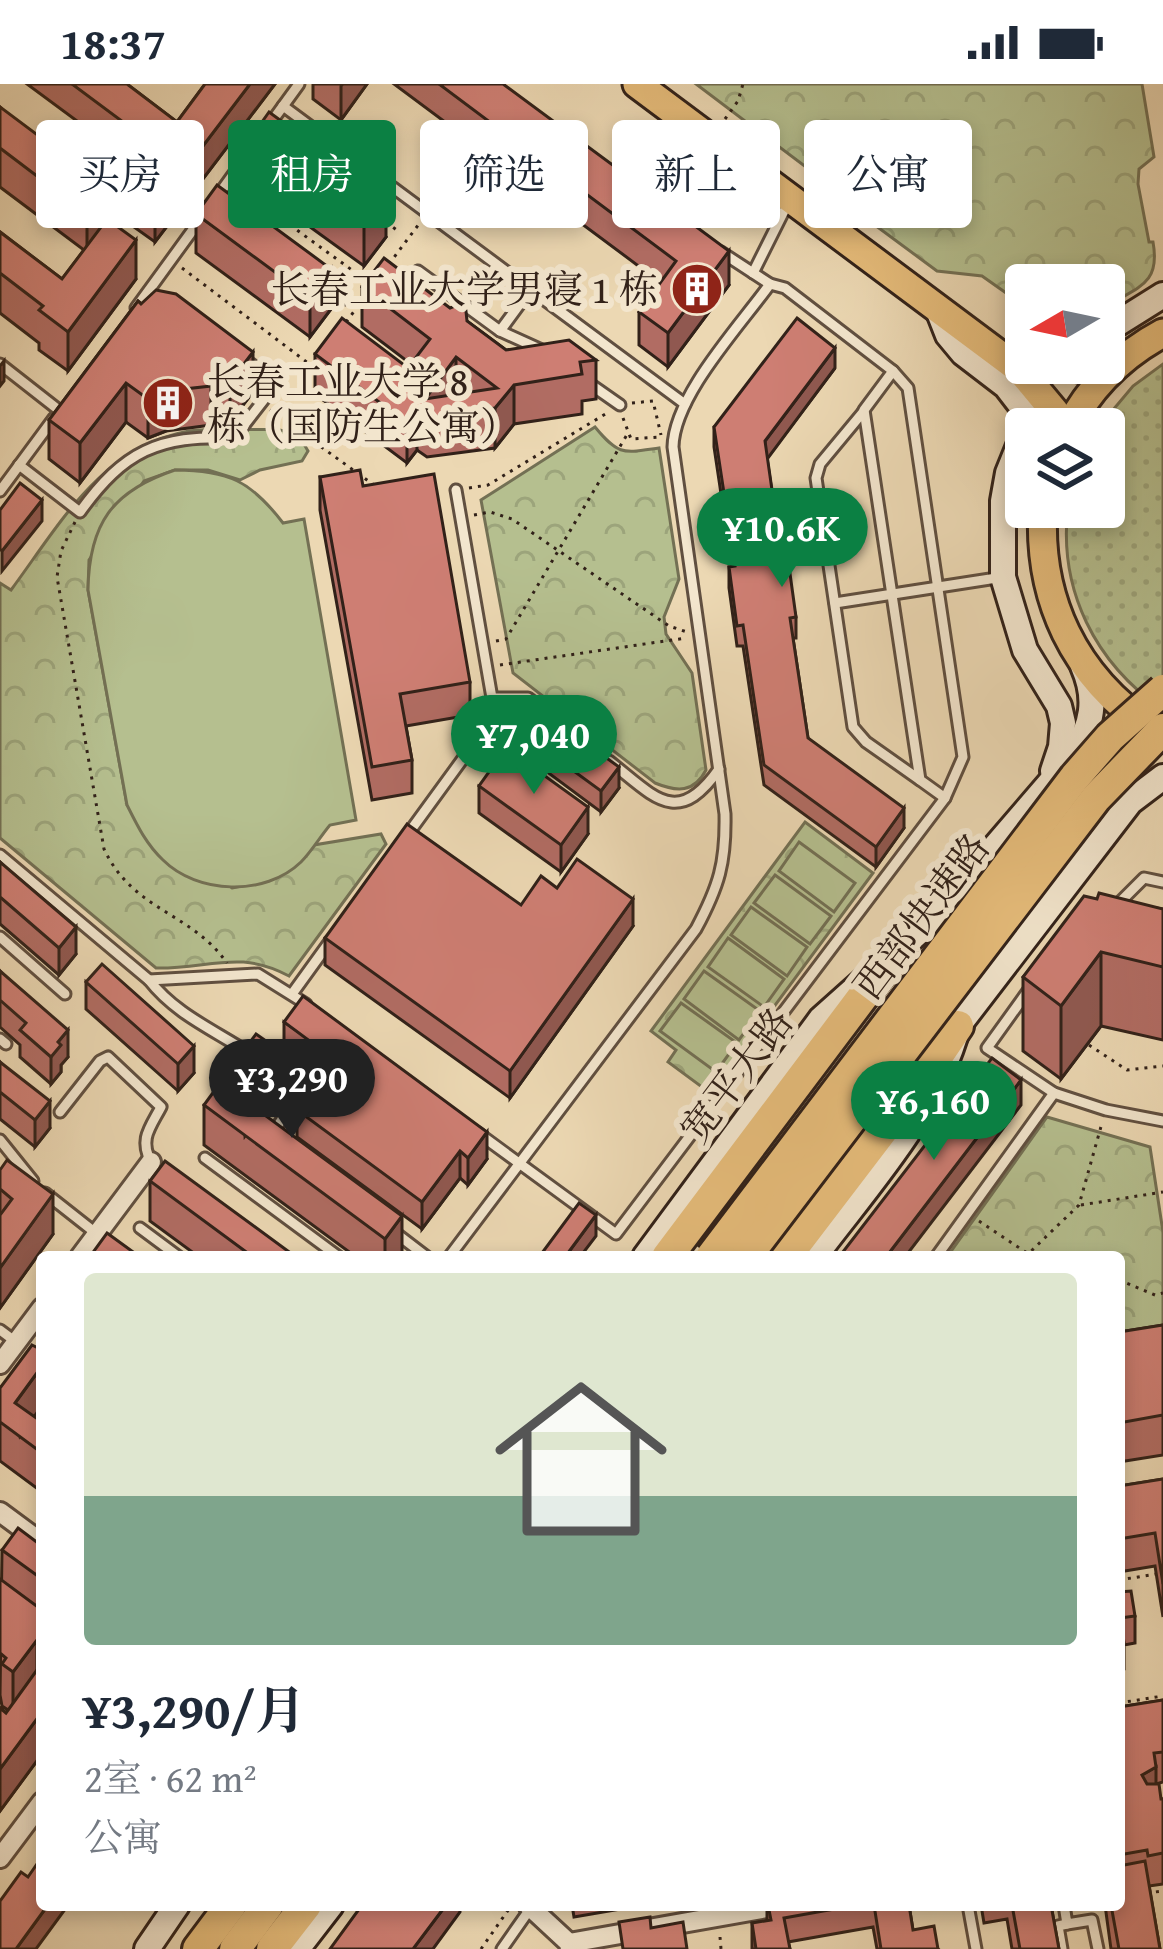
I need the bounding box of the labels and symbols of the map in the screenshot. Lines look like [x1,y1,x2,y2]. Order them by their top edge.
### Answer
place label: 长春工业大学男寝 1 栋 [271,260,658,317]
building icon: 长春工业大学男寝 1 栋 [669,261,725,317]
north arrow [1005,264,1125,384]
place label: 长春工业大学 8 栋（国防生公寓） [207,352,519,454]
building icon: 长春工业大学 8 栋（国防生公寓） [140,375,196,431]
pin: ¥10.6K [684,488,880,590]
pin: ¥7,040 [436,695,632,797]
street label: 西部快速路 [839,821,1002,1011]
street label: 宽平大路 [666,995,805,1154]
pin: ¥3,290 [194,1039,390,1141]
pin: ¥6,160 [836,1061,1032,1163]

